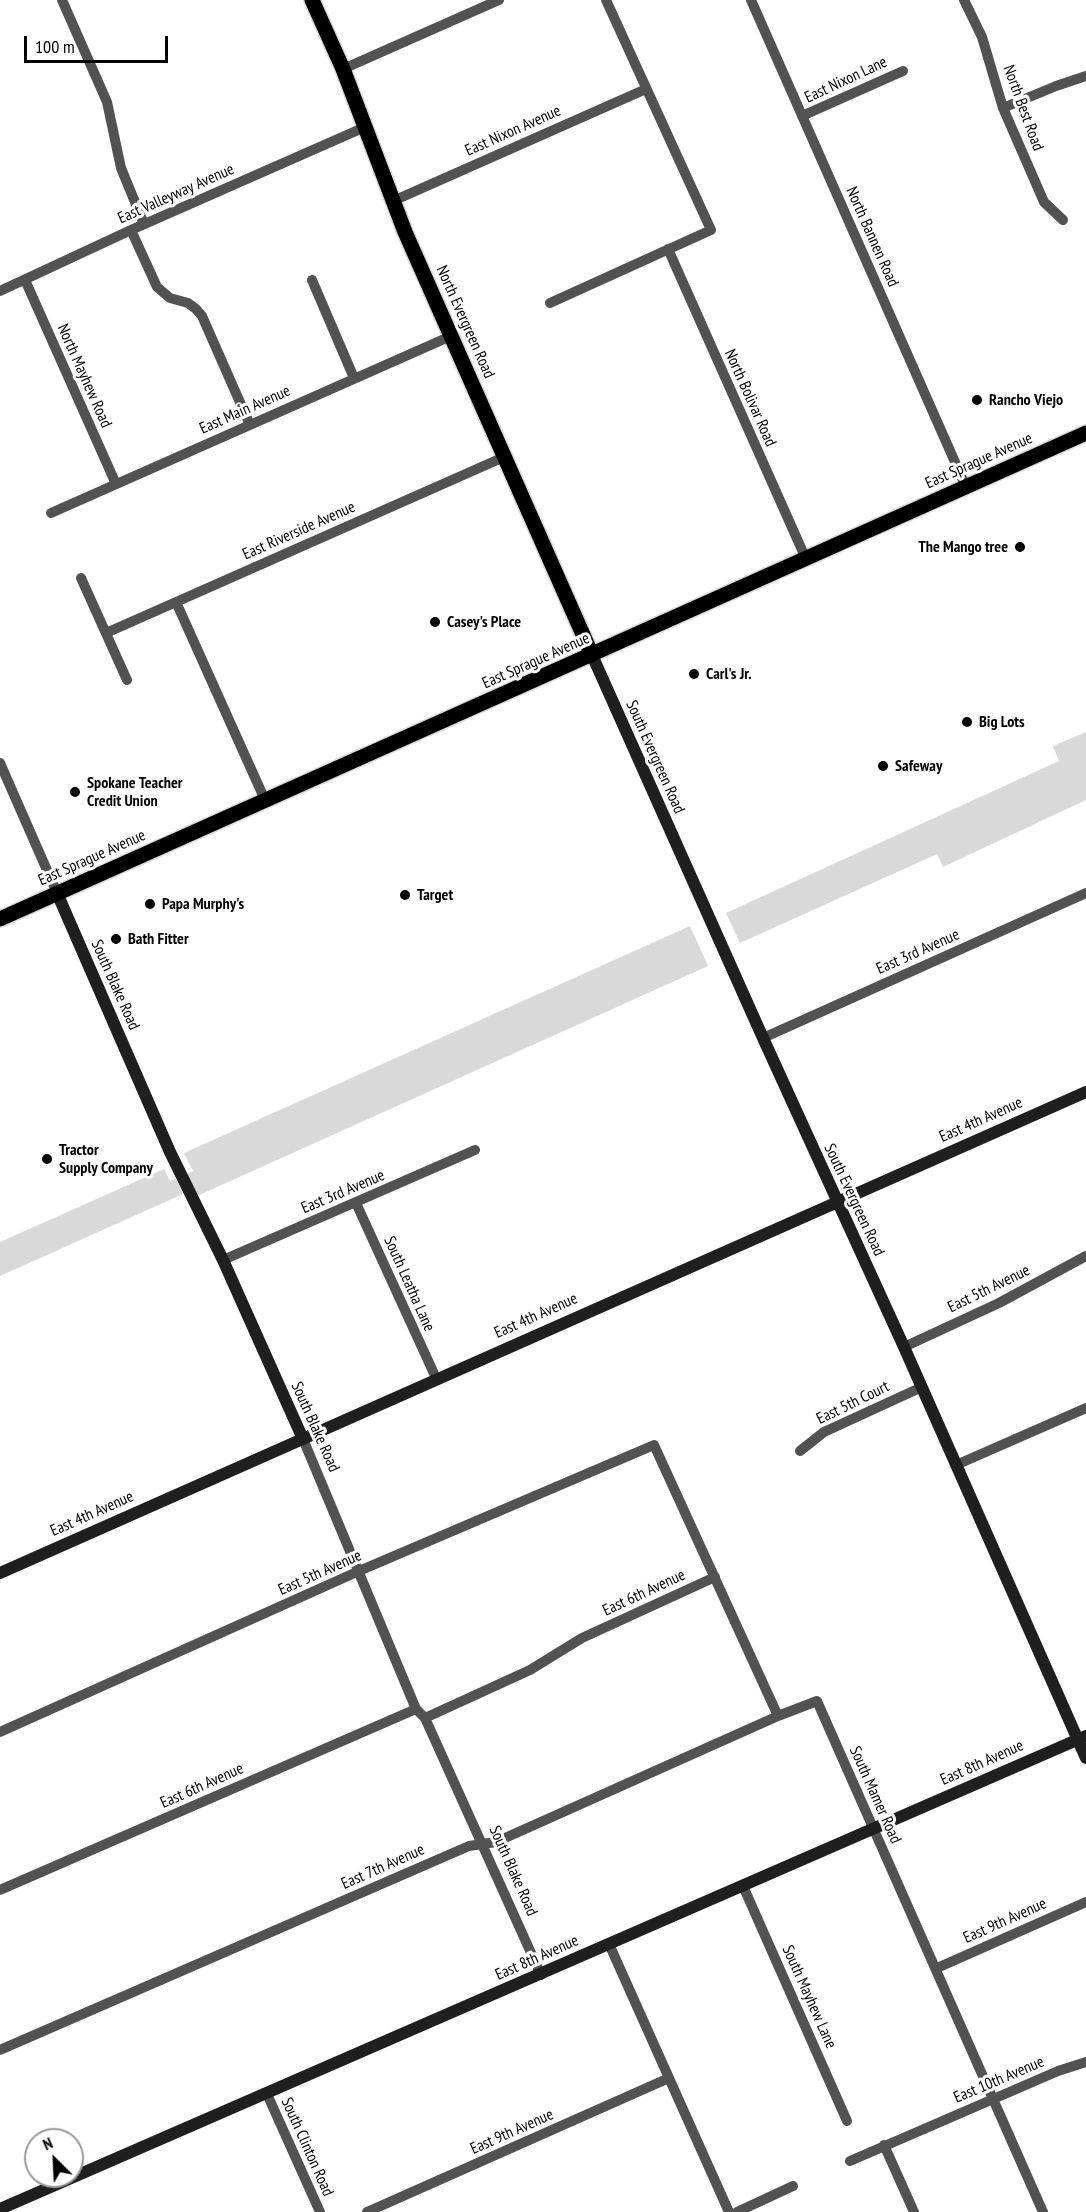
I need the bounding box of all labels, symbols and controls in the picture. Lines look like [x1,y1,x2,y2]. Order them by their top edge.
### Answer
scale bar [27,24,171,62]
text: 100 m [35,35,75,58]
street label: East Nixon Lane [802,53,890,107]
street label: North Best Road [999,63,1047,153]
street label: East Nixon Avenue [462,101,564,161]
street label: East Valleyway Avenue [115,160,237,228]
street label: North Bannen Road [841,184,903,290]
street label: North Evergreen Road [432,263,498,381]
street label: North Mayhew Road [53,321,115,431]
street label: North Bolivar Road [720,346,780,450]
street label: East Main Avenue [197,381,293,439]
place label: Rancho Viejo [989,390,1063,410]
marker: Rancho Viejo [970,393,984,407]
street label: East Sprague Avenue [922,429,1036,493]
street label: East Riverside Avenue [240,498,358,564]
place label: The Mango tree [918,537,1008,557]
marker: The Mango tree [1013,540,1027,554]
place label: Casey's Place [447,612,521,632]
marker: Casey's Place [428,615,442,629]
street label: East Sprague Avenue [479,629,593,693]
place label: Carl's Jr. [706,664,752,684]
marker: Carl's Jr. [687,667,701,681]
street label: South Evergreen Road [621,698,689,816]
place label: Big Lots [979,712,1025,732]
marker: Big Lots [960,715,974,729]
place label: Safeway [895,756,942,776]
marker: Safeway [876,759,890,773]
place label: Spokane Teacher Credit Union [87,773,182,811]
marker: Spokane Teacher Credit Union [68,785,82,799]
street label: East Sprague Avenue [35,826,149,890]
place label: Target [417,885,453,905]
marker: Target [398,888,412,902]
place label: Papa Murphy's [162,894,244,914]
marker: Papa Murphy's [143,897,157,911]
street label: East 3rd Avenue [874,925,962,979]
place label: Bath Fitter [128,929,189,949]
marker: Bath Fitter [109,932,123,946]
street label: South Blake Road [87,937,143,1033]
street label: East 4th Avenue [936,1093,1026,1147]
place label: Tractor Supply Company [59,1140,153,1178]
street label: South Evergreen Road [820,1141,888,1259]
marker: Tractor Supply Company [40,1152,54,1166]
street label: East 3rd Avenue [298,1166,388,1218]
street label: South Leatha Lane [379,1233,439,1335]
street label: East 5th Avenue [945,1261,1033,1317]
street label: East 4th Avenue [491,1289,581,1343]
street label: East 5th Court [814,1377,892,1429]
street label: South Blake Road [287,1379,343,1475]
street label: East 4th Avenue [47,1487,137,1541]
street label: East 5th Avenue [275,1546,365,1600]
street label: East 6th Avenue [600,1566,688,1620]
street label: East 8th Avenue [937,1736,1027,1790]
street label: South Mamer Road [845,1743,905,1847]
street label: East 6th Avenue [157,1759,247,1813]
street label: South Blake Road [485,1823,541,1919]
street label: East 7th Avenue [339,1840,427,1894]
street label: East 9th Avenue [960,1894,1050,1948]
street label: East 8th Avenue [492,1931,582,1985]
street label: South Mayhew Lane [778,1942,840,2052]
street label: East 10th Avenue [951,2052,1047,2108]
street label: South Clinton Road [277,2095,337,2199]
street label: East 9th Avenue [467,2105,557,2159]
north arrow [24,2128,84,2188]
text: N [39,2132,55,2154]

